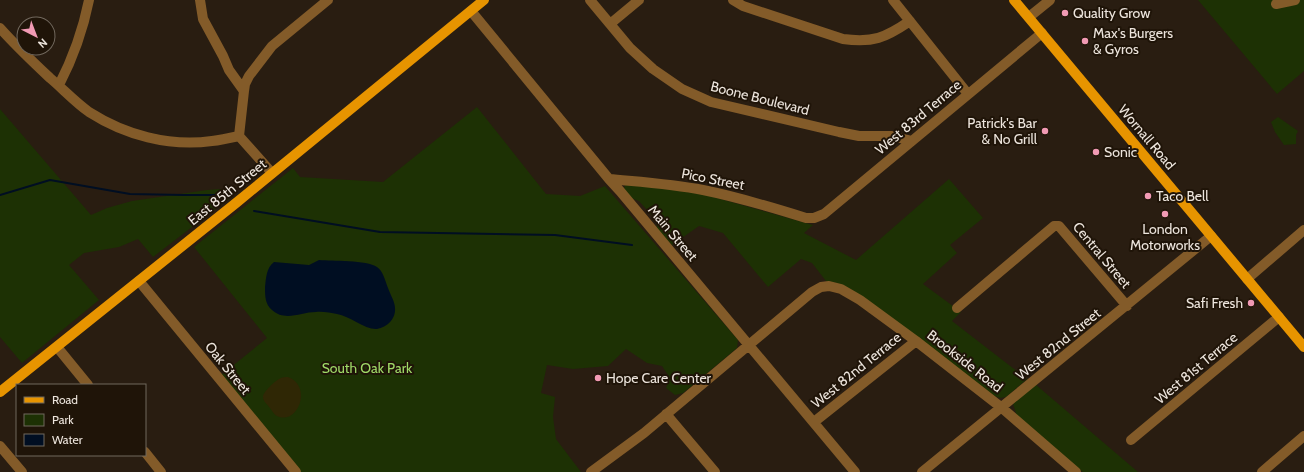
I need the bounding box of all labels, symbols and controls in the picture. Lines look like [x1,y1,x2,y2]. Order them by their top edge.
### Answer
place label: Quality Grow [1073,4,1150,22]
marker: Quality Grow [1060,8,1070,18]
north arrow [16,16,56,56]
place label: Max's Burgers & Gyros [1093,24,1173,58]
text: N [35,36,50,51]
marker: Max's Burgers & Gyros [1080,36,1090,46]
street label: West 83rd Terrace [871,76,965,158]
street label: Boone Boulevard [709,77,811,119]
street label: Wornall Road [1115,101,1179,173]
place label: Patrick's Bar & No Grill [967,114,1038,148]
marker: Patrick's Bar & No Grill [1040,126,1050,136]
place label: Sonic [1104,143,1137,161]
marker: Sonic [1091,147,1101,157]
street label: East 85th Street [184,155,270,229]
street label: Pico Street [680,164,746,194]
place label: Taco Bell [1156,187,1209,205]
marker: Taco Bell [1143,191,1153,201]
street label: Main Street [644,201,702,265]
marker: London Motorworks [1160,209,1170,219]
street label: Central Street [1069,218,1135,292]
place label: London Motorworks [1130,220,1200,254]
place label: Safi Fresh [1186,294,1243,312]
marker: Safi Fresh [1246,298,1256,308]
street label: West 82nd Street [1012,304,1104,384]
street label: Brookside Road [923,326,1007,396]
street label: West 82nd Terrace [807,328,905,412]
street label: West 81st Terrace [1151,328,1241,408]
street label: Oak Street [201,338,255,398]
park label: South Oak Park [322,359,413,377]
place label: Hope Care Center [606,369,712,387]
marker: Hope Care Center [593,373,603,383]
legend [16,384,146,456]
text: Road [52,392,78,407]
text: Park [52,412,74,427]
text: Water [52,432,83,447]

